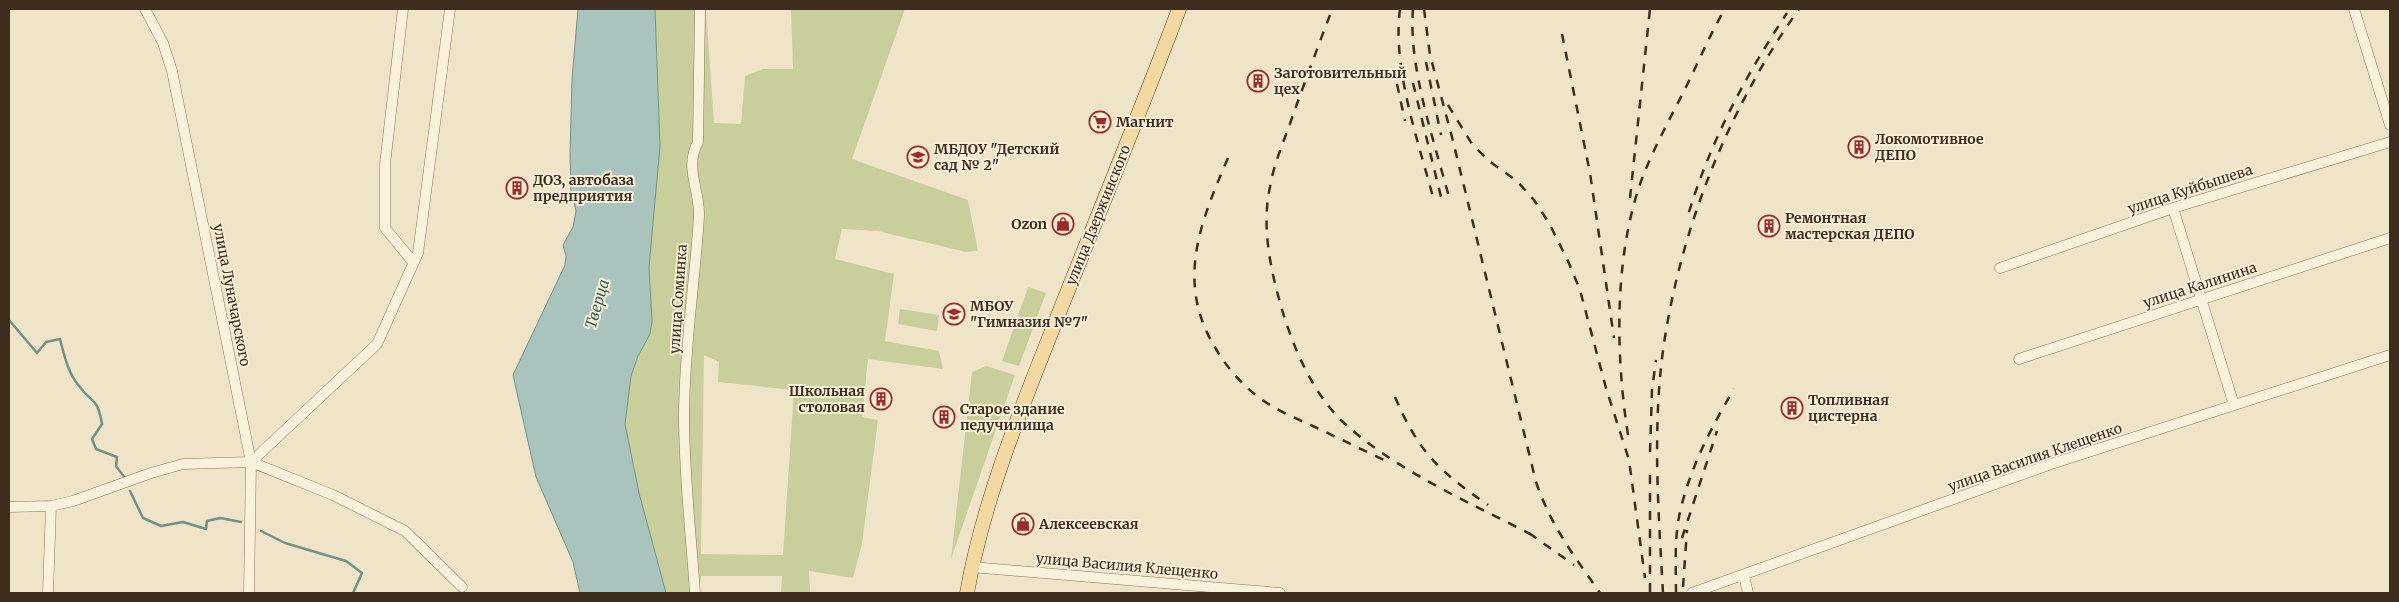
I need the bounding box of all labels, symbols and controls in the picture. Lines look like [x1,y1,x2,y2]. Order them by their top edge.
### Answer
place label: Заготовительный цех [1274,64,1407,98]
building icon: Заготовительный цех [1246,69,1270,93]
supermarket icon: Магнит [1088,110,1112,134]
place label: Магнит [1116,113,1174,131]
place label: Локомотивное ДЕПО [1875,130,1984,164]
building icon: Локомотивное ДЕПО [1847,135,1871,159]
place label: МБДОУ "Детский сад № 2" [934,140,1059,174]
street label: улица Дзержинского [1062,142,1134,288]
school or university icon: МБДОУ "Детский сад № 2" [906,145,930,169]
street label: улица Куйбышева [2125,160,2255,218]
place label: ДОЗ, автобаза предприятия [533,171,634,205]
building icon: ДОЗ, автобаза предприятия [505,176,529,200]
place label: Ремонтная мастерская ДЕПО [1785,209,1915,243]
shop icon: Ozon [1051,212,1075,236]
building icon: Ремонтная мастерская ДЕПО [1757,214,1781,238]
place label: Ozon [1011,215,1047,233]
street label: улица Луначарского [209,222,255,368]
street label: улица Соминка [665,243,691,355]
street label: улица Калинина [2141,258,2259,312]
water label: Тверца [581,277,613,331]
place label: МБОУ "Гимназия №7" [970,297,1088,331]
school or university icon: МБОУ "Гимназия №7" [942,302,966,326]
place label: Школьная столовая [789,382,865,416]
building icon: Школьная столовая [869,387,893,411]
place label: Топливная цистерна [1808,391,1889,425]
building icon: Топливная цистерна [1780,396,1804,420]
place label: Старое здание педучилища [960,400,1065,434]
building icon: Старое здание педучилища [932,405,956,429]
street label: улица Василия Клещенко [1946,419,2124,495]
shop icon: Алексеевская [1011,512,1035,536]
place label: Алексеевская [1038,515,1139,533]
street label: улица Василия Клещенко [1035,549,1219,583]

